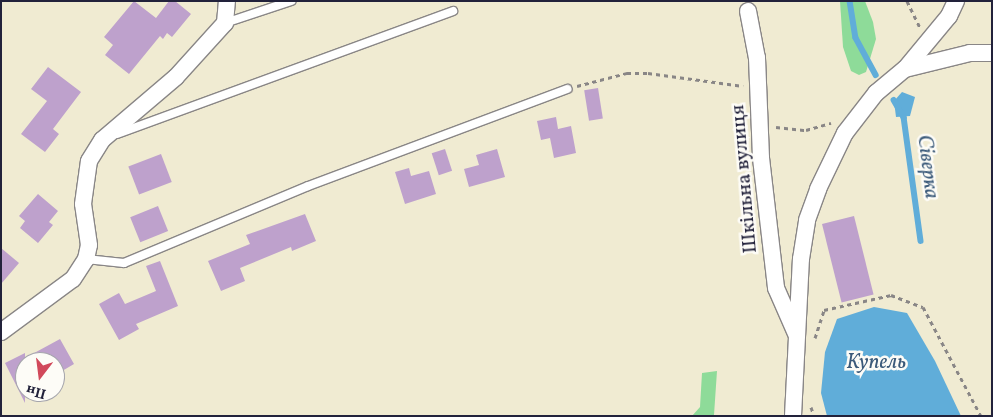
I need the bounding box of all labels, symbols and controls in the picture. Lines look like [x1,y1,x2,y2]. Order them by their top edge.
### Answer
street label: Шкільна вулиця [727,104,763,254]
water label: Сіверка [911,134,943,200]
water label: Купель [846,350,906,376]
north arrow [15,352,65,402]
text: Пн [24,379,48,403]

